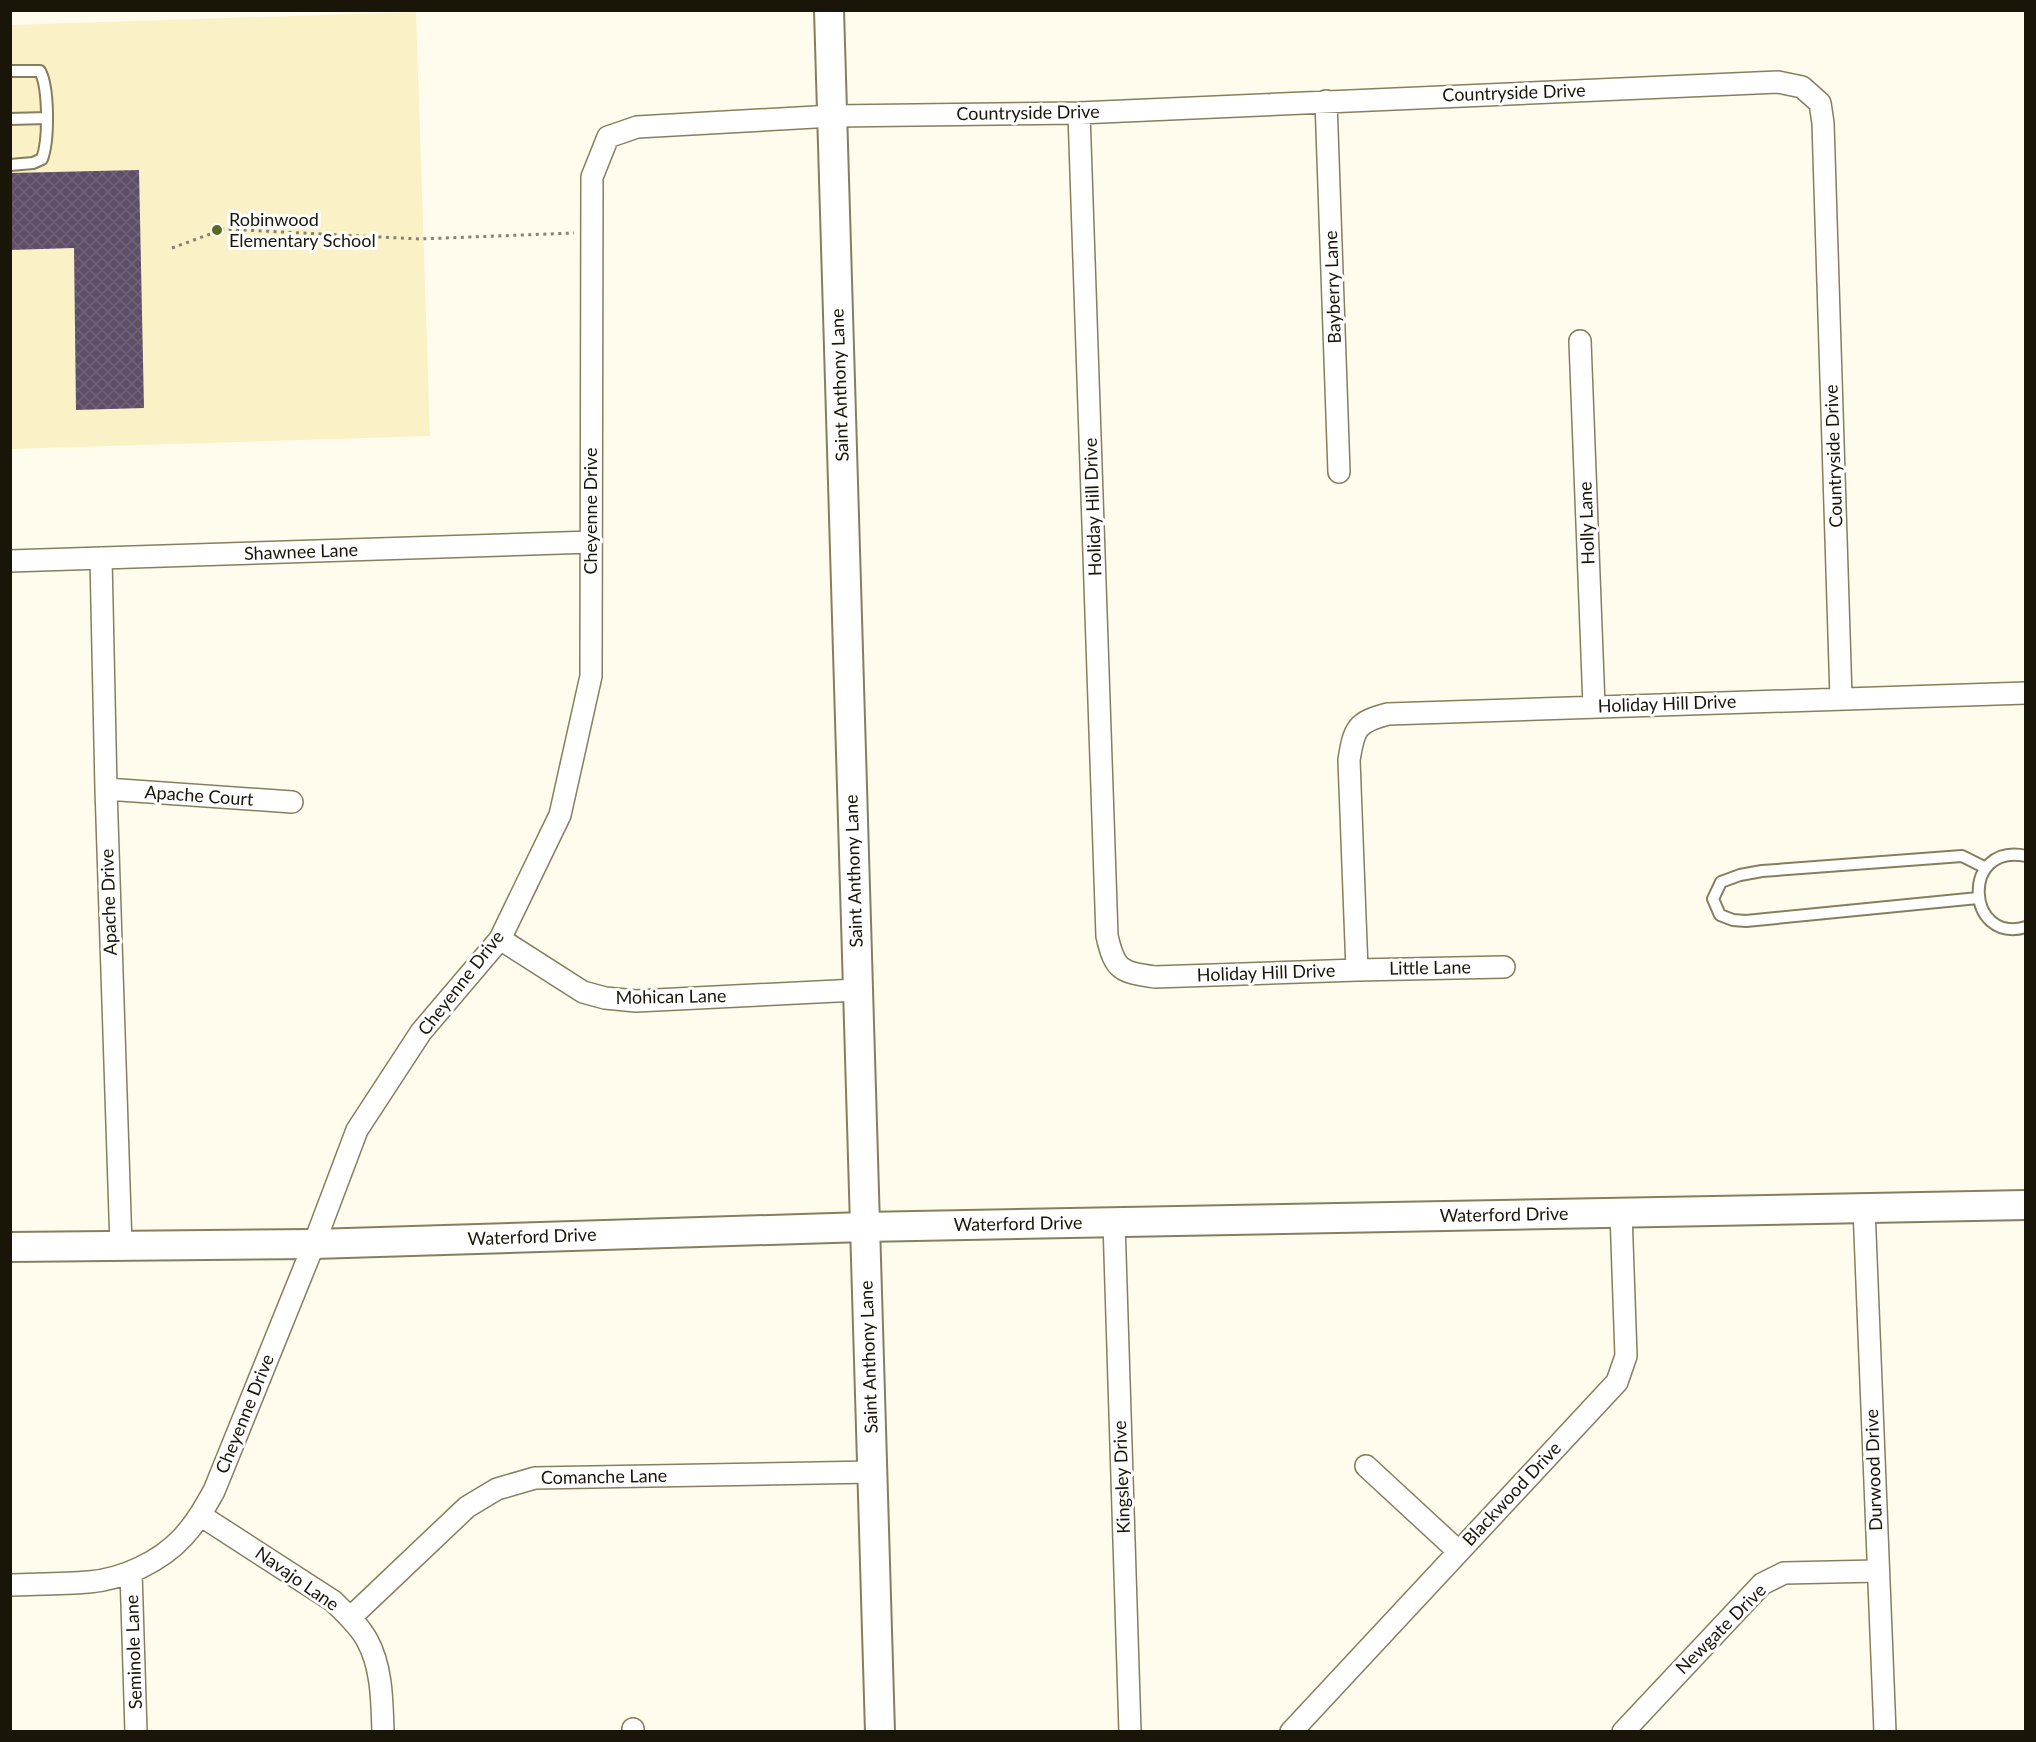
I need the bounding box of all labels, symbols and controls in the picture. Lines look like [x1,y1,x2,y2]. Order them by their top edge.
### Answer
street label: Countryside Drive [1442,79,1586,105]
street label: Countryside Drive [956,100,1100,124]
place label: Robinwood Elementary School [229,208,376,251]
marker: Robinwood Elementary School [210,223,224,237]
street label: Bayberry Lane [1319,230,1345,344]
street label: Saint Anthony Lane [825,308,853,462]
street label: Countryside Drive [1820,384,1846,528]
street label: Holiday Hill Drive [1079,437,1105,577]
street label: Cheyenne Drive [579,448,601,574]
street label: Holly Lane [1574,481,1598,565]
street label: Shawnee Lane [244,538,358,564]
street label: Holiday Hill Drive [1597,690,1737,716]
street label: Apache Court [144,780,255,810]
street label: Saint Anthony Lane [839,794,867,948]
street label: Apache Drive [95,848,121,956]
street label: Cheyenne Drive [412,926,508,1039]
street label: Little Lane [1389,955,1471,979]
street label: Holiday Hill Drive [1196,959,1336,985]
street label: Mohican Lane [615,984,727,1008]
street label: Waterford Drive [1439,1202,1569,1226]
street label: Waterford Drive [953,1211,1083,1235]
street label: Waterford Drive [467,1223,597,1249]
street label: Saint Anthony Lane [854,1280,882,1434]
street label: Cheyenne Drive [210,1351,278,1477]
street label: Durwood Drive [1860,1409,1886,1531]
street label: Kingsley Drive [1108,1420,1134,1534]
street label: Blackwood Drive [1457,1437,1565,1550]
street label: Comanche Lane [541,1464,667,1488]
street label: Navajo Lane [251,1541,344,1615]
street label: Newgate Drive [1671,1579,1770,1678]
street label: Seminole Lane [120,1594,146,1710]

